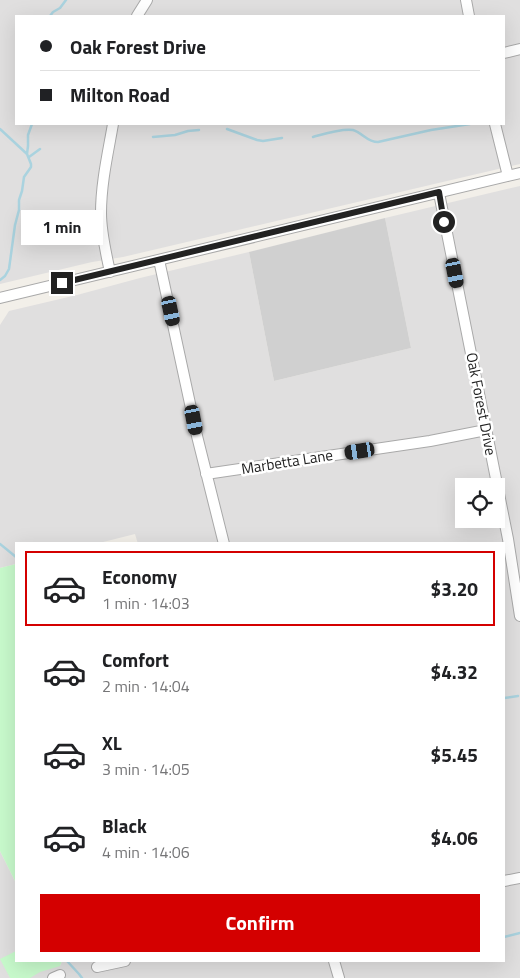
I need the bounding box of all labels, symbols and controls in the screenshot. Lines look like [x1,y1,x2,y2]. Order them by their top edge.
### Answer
text: Oak Forest Drive [70,32,206,61]
text: Milton Road [70,80,170,109]
callout: 1 min [21,210,103,246]
route start [433,211,455,233]
text: 1 min [43,215,81,239]
car [444,257,465,289]
route end [51,272,73,294]
car [160,295,181,327]
street label: Oak Forest Drive [460,350,503,457]
car [183,404,204,436]
car [344,441,375,461]
street label: Marbetta Lane [239,443,334,480]
map controls [455,478,505,528]
button: locate [455,478,505,528]
text: Economy [102,562,177,591]
icon: car [42,566,87,611]
text: $3.20 [431,574,478,603]
text: 1 min · 14:03 [102,591,190,615]
text: Comfort [102,645,169,674]
icon: car [42,649,87,694]
text: $4.32 [431,657,478,686]
text: 2 min · 14:04 [102,674,190,698]
text: XL [102,728,122,757]
icon: car [42,732,87,777]
text: $5.45 [431,740,478,769]
text: 3 min · 14:05 [102,757,190,781]
text: Black [102,811,147,840]
icon: car [42,815,87,860]
text: $4.06 [431,823,478,852]
text: 4 min · 14:06 [102,840,190,864]
button: Confirm [40,894,480,952]

